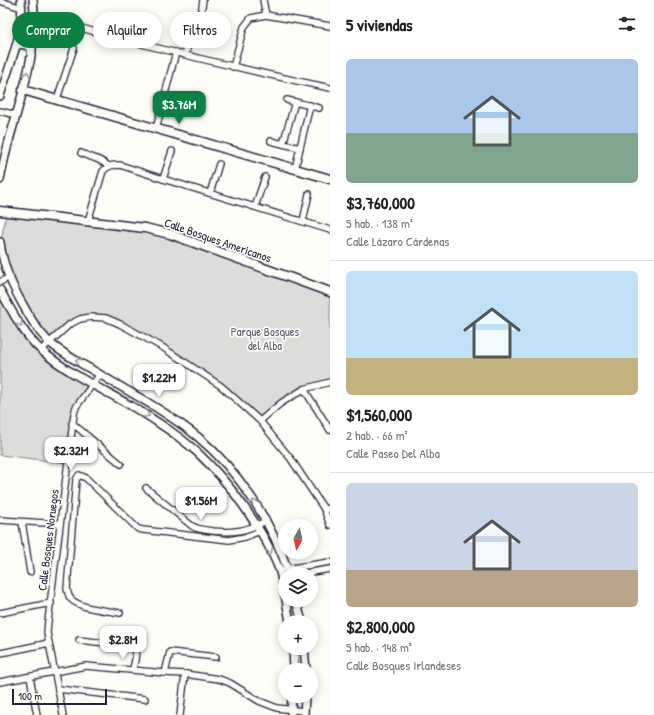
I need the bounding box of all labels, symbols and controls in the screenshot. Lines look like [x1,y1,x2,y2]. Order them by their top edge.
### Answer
chip: Comprar [12,12,85,48]
chip: Alquilar [93,12,162,48]
chip: Filtros [170,12,231,48]
text: 5 viviendas [346,13,413,36]
icon: filters [616,13,638,35]
one-way arrow [22,71,30,78]
icon: home [456,85,528,157]
pin: $3.76M [146,91,212,125]
text: $3.76M [162,95,196,113]
text: $3,760,000 [346,191,415,214]
street label: Calle Bosques Americanos [162,214,274,266]
text: 5 hab. · 138 m² [346,214,413,232]
text: Calle Lázaro Cárdenas [346,232,449,250]
icon: home [456,297,528,369]
one-way arrow [15,320,23,327]
park label: Parque Bosques del Alba [231,323,300,354]
one-way arrow [75,358,82,365]
pin: $1.22M [126,364,192,398]
text: $1.22M [142,368,176,386]
text: $1,560,000 [346,403,412,426]
one-way arrow [143,411,150,418]
text: 2 hab. · 66 m² [346,426,408,444]
pin: $2.32M [38,437,104,471]
text: $2.32M [53,441,89,459]
text: Calle Paseo Del Alba [346,444,440,462]
pin: $1.56M [168,487,234,521]
street label: Calle Bosques Noruegos [33,488,63,592]
text: $1.56M [185,491,217,509]
one-way arrow [252,499,259,506]
icon: home [456,509,528,581]
north arrow [278,519,318,559]
map controls [278,519,318,703]
one-way arrow [266,547,274,554]
button: layers [278,567,318,607]
button: + [278,615,318,655]
text: $2,800,000 [346,615,415,638]
pin: $2.8M [95,626,151,660]
text: $2.8M [109,630,137,648]
text: 5 hab. · 148 m² [346,638,412,656]
text: Calle Bosques Irlandeses [346,656,461,674]
button: − [278,663,318,703]
scale bar [12,687,107,706]
text: 100 m [18,689,42,703]

